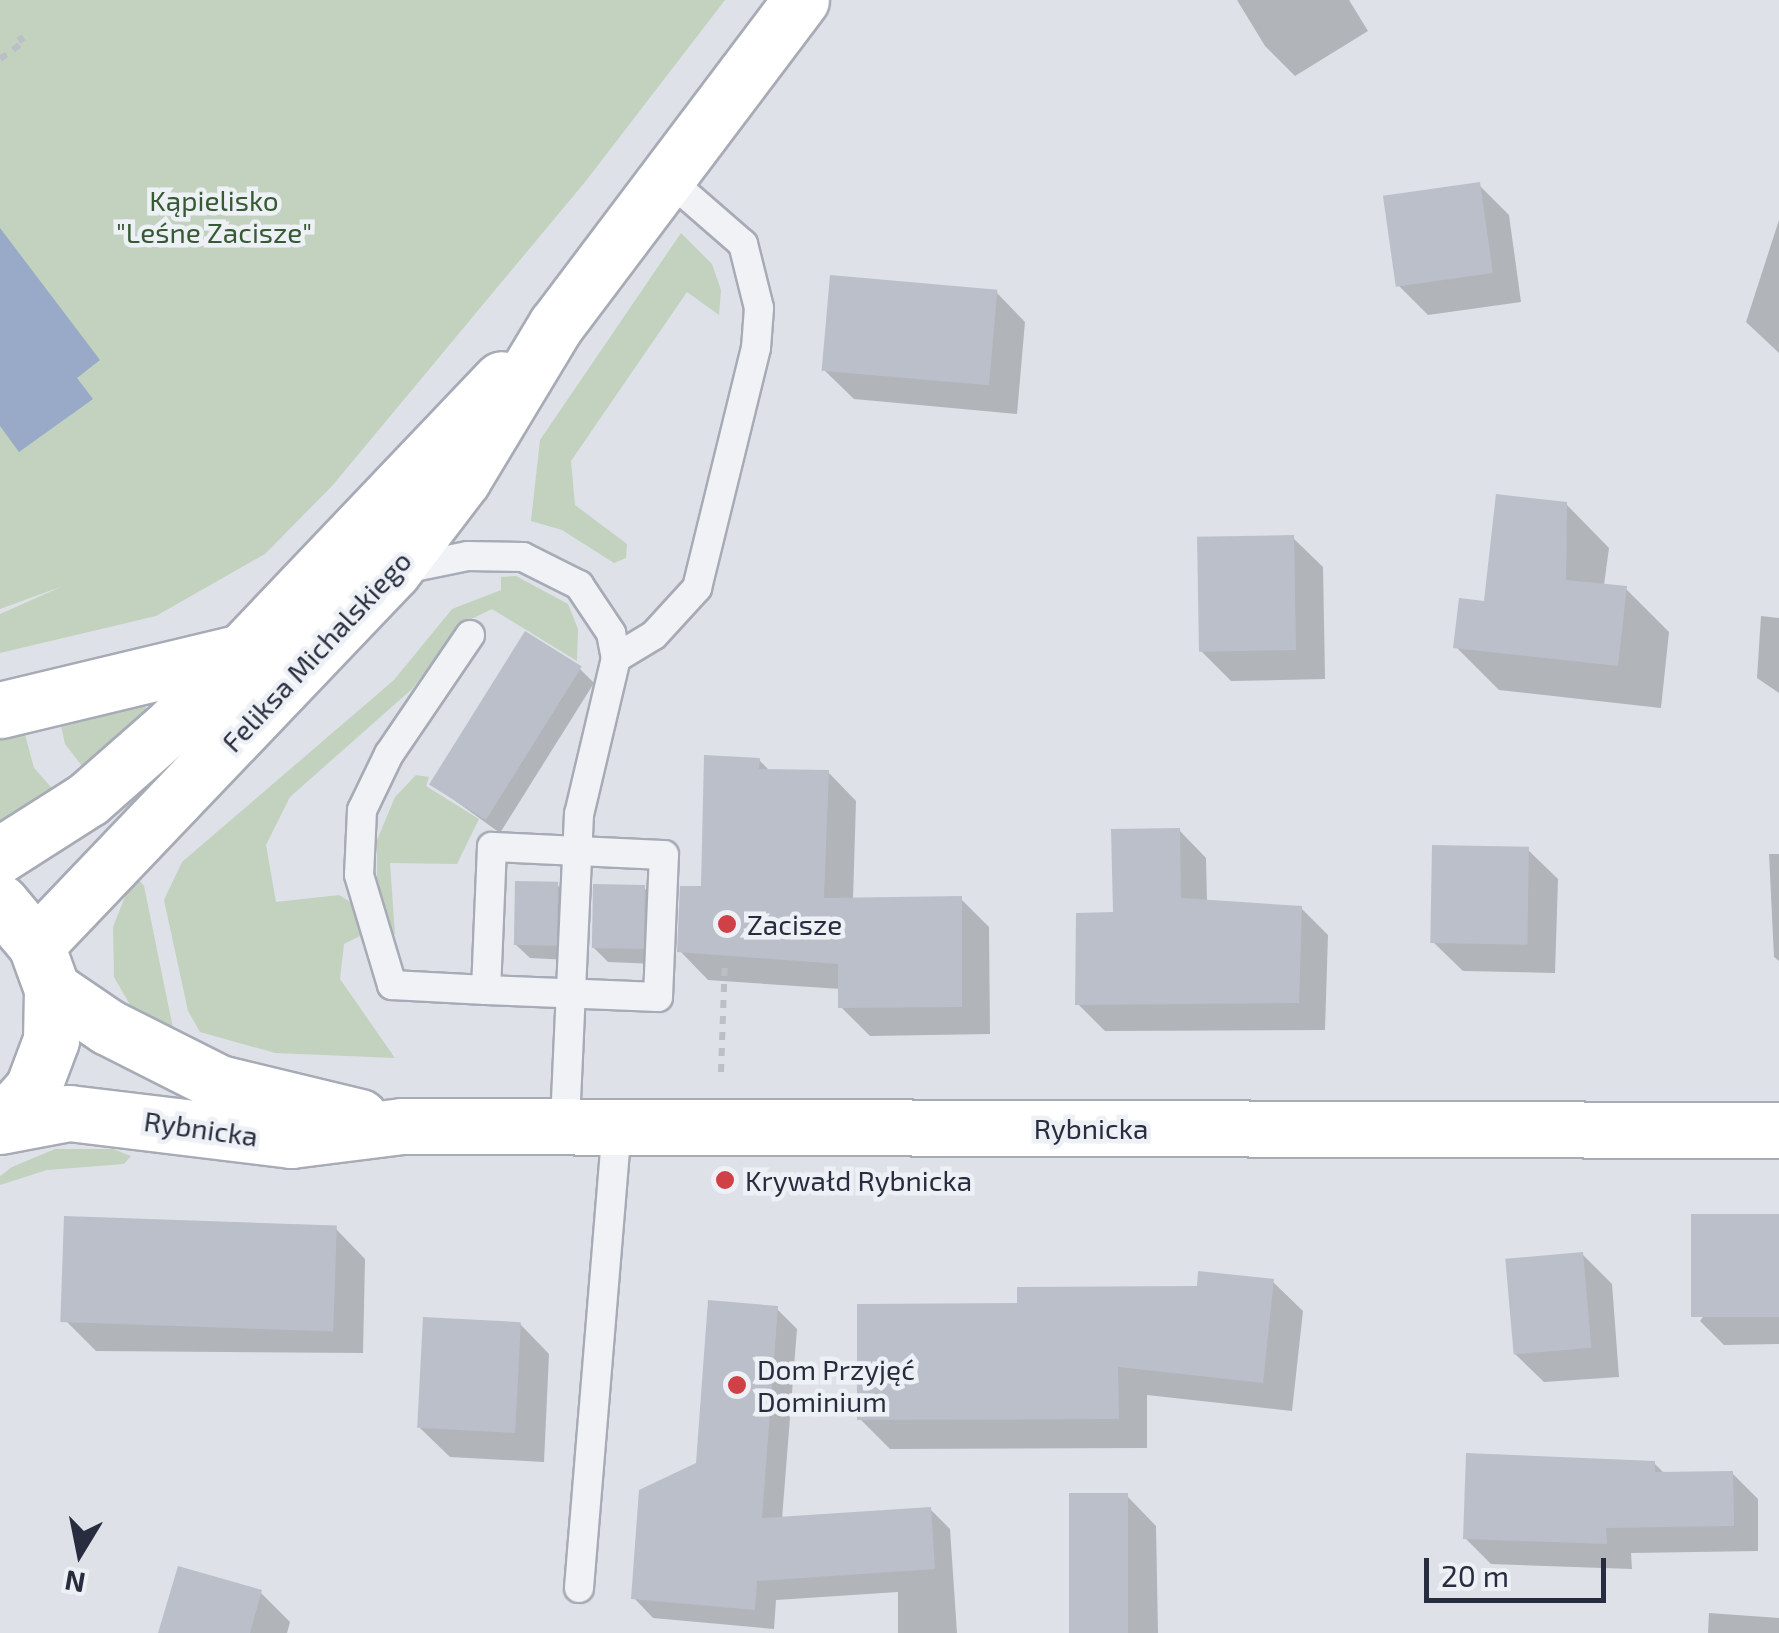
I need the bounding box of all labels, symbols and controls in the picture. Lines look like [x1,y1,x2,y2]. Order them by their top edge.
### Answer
park label: Kąpielisko "Leśne Zacisze" [116,183,312,249]
street label: Feliksa Michalskiego [214,544,418,758]
place label: Zacisze [747,907,842,941]
marker: Zacisze [716,913,738,935]
street label: Rybnicka [142,1103,260,1153]
street label: Rybnicka [1034,1111,1148,1145]
place label: Krywałd Rybnicka [745,1163,972,1197]
marker: Krywałd Rybnicka [714,1169,736,1191]
place label: Dom Przyjęć Dominium [757,1352,915,1418]
marker: Dom Przyjęć Dominium [726,1374,748,1396]
north arrow [30,1503,130,1603]
scale bar [1429,1538,1612,1600]
text: 20 m [1441,1557,1509,1593]
text: N [62,1564,88,1601]

